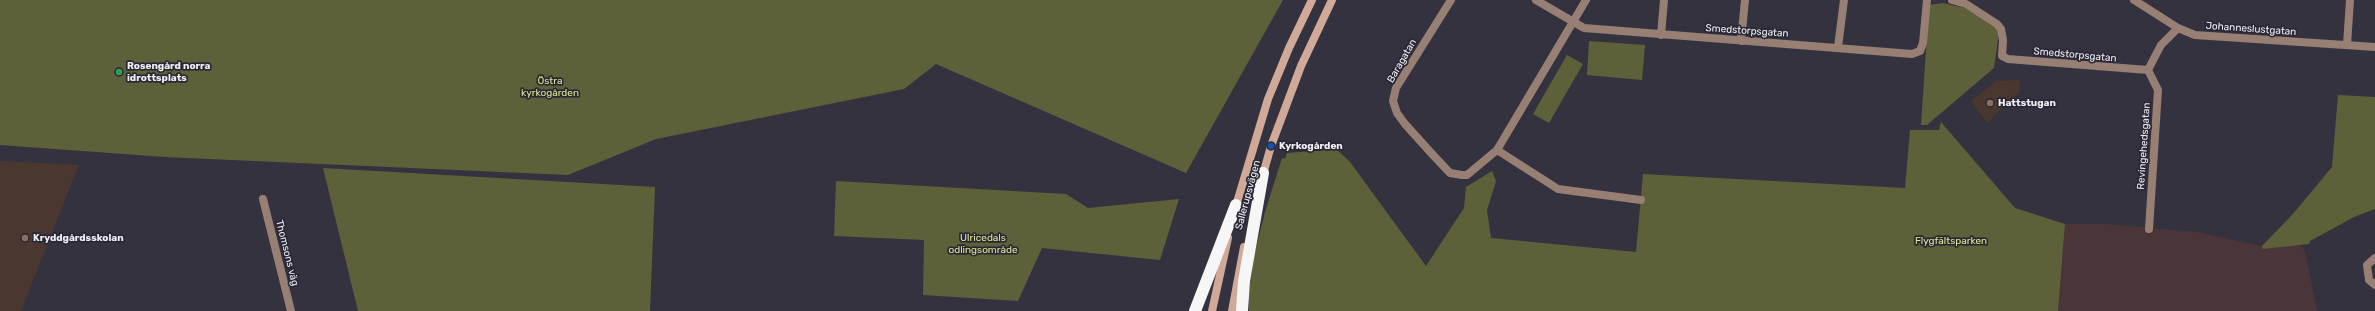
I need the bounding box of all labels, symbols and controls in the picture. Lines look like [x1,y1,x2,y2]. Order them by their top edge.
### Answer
street label: Johanneslustgatan [2205,20,2297,38]
street label: Smedstorpsgatan [1705,22,1789,40]
street label: Baragatan [1385,37,1419,85]
street label: Smedstorpsgatan [2033,45,2117,65]
place label: Rosengård norra idrottsplats [127,60,210,84]
marker: Rosengård norra idrottsplats [114,67,124,77]
park label: Östra kyrkogården [521,75,579,98]
place label: Hattstugan [1998,97,2056,109]
marker: Hattstugan [1985,98,1995,108]
street label: Revingehedsgatan [2135,102,2153,190]
place label: Kyrkogården [1279,140,1343,152]
marker: Kyrkogården [1266,141,1276,151]
street label: Sallerupsvägen [1233,159,1263,231]
street label: Thomsons väg [273,219,301,287]
place label: Kryddgårdsskolan [33,232,124,244]
park label: Ulricedals odlingsområde [948,232,1018,256]
marker: Kryddgårdsskolan [20,233,30,243]
park label: Flygfältsparken [1915,235,1987,247]

